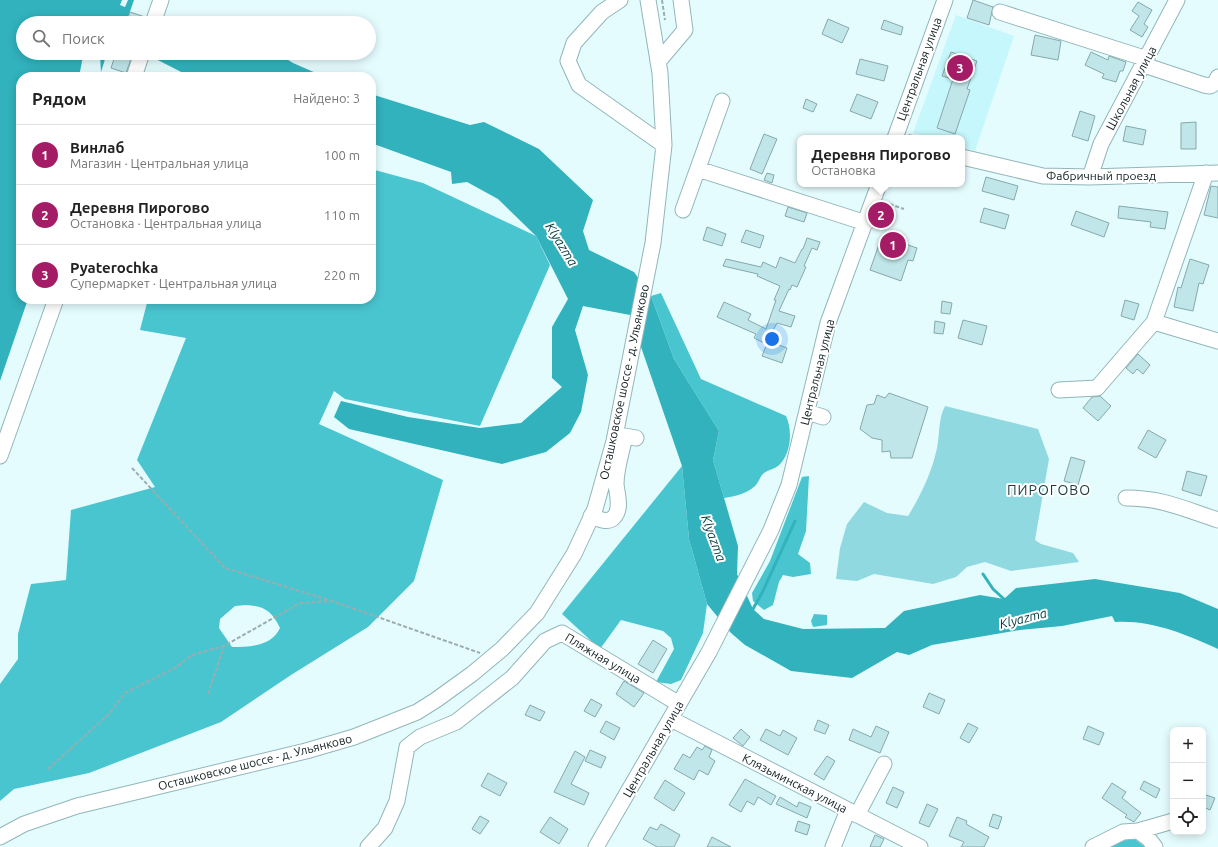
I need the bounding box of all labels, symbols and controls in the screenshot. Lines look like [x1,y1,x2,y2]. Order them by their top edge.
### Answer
search box [16,16,376,60]
street label: Центральная улица [894,16,944,122]
icon: search [30,27,52,49]
text: Поиск [62,30,105,47]
street label: Школьная улица [1103,44,1159,132]
pin: 3 [947,53,973,83]
text: Рядом [32,89,87,108]
text: Найдено: 3 [293,91,360,105]
popup [797,135,965,187]
text: Винлаб [70,139,124,156]
text: Деревня Пирогово [811,146,951,163]
text: 1 [41,148,49,162]
text: 100 m [324,148,360,162]
text: Магазин · Центральная улица [70,156,249,170]
text: Остановка [811,163,876,177]
street label: Фабричный проезд [1046,169,1156,182]
text: Деревня Пирогово [70,199,209,216]
pin: 2 [868,200,894,230]
text: 2 [41,208,49,222]
text: 110 m [324,208,360,222]
text: Остановка · Центральная улица [70,216,262,230]
water label: Klyazma [543,220,581,268]
pin: 1 [880,230,906,260]
text: Pyaterochka [70,259,158,276]
text: 3 [41,268,49,282]
text: 220 m [324,268,360,282]
text: Супермаркет · Центральная улица [70,276,277,290]
street label: Осташковское шоссе - д. Ульянково [597,283,651,481]
street label: Центральная улица [798,318,836,426]
your location [762,329,782,349]
district label: ПИРОГОВО [1007,482,1091,498]
water label: Klyazma [699,513,729,563]
water label: Klyazma [998,605,1048,631]
street label: Пляжная улица [563,630,643,686]
street label: Центральная улица [620,699,686,799]
map controls [1170,727,1206,835]
button: + [1170,727,1206,763]
street label: Осташковское шоссе - д. Ульянково [157,732,353,792]
street label: Клязьминская улица [740,751,850,815]
button: − [1170,763,1206,799]
button: locate [1170,799,1206,835]

